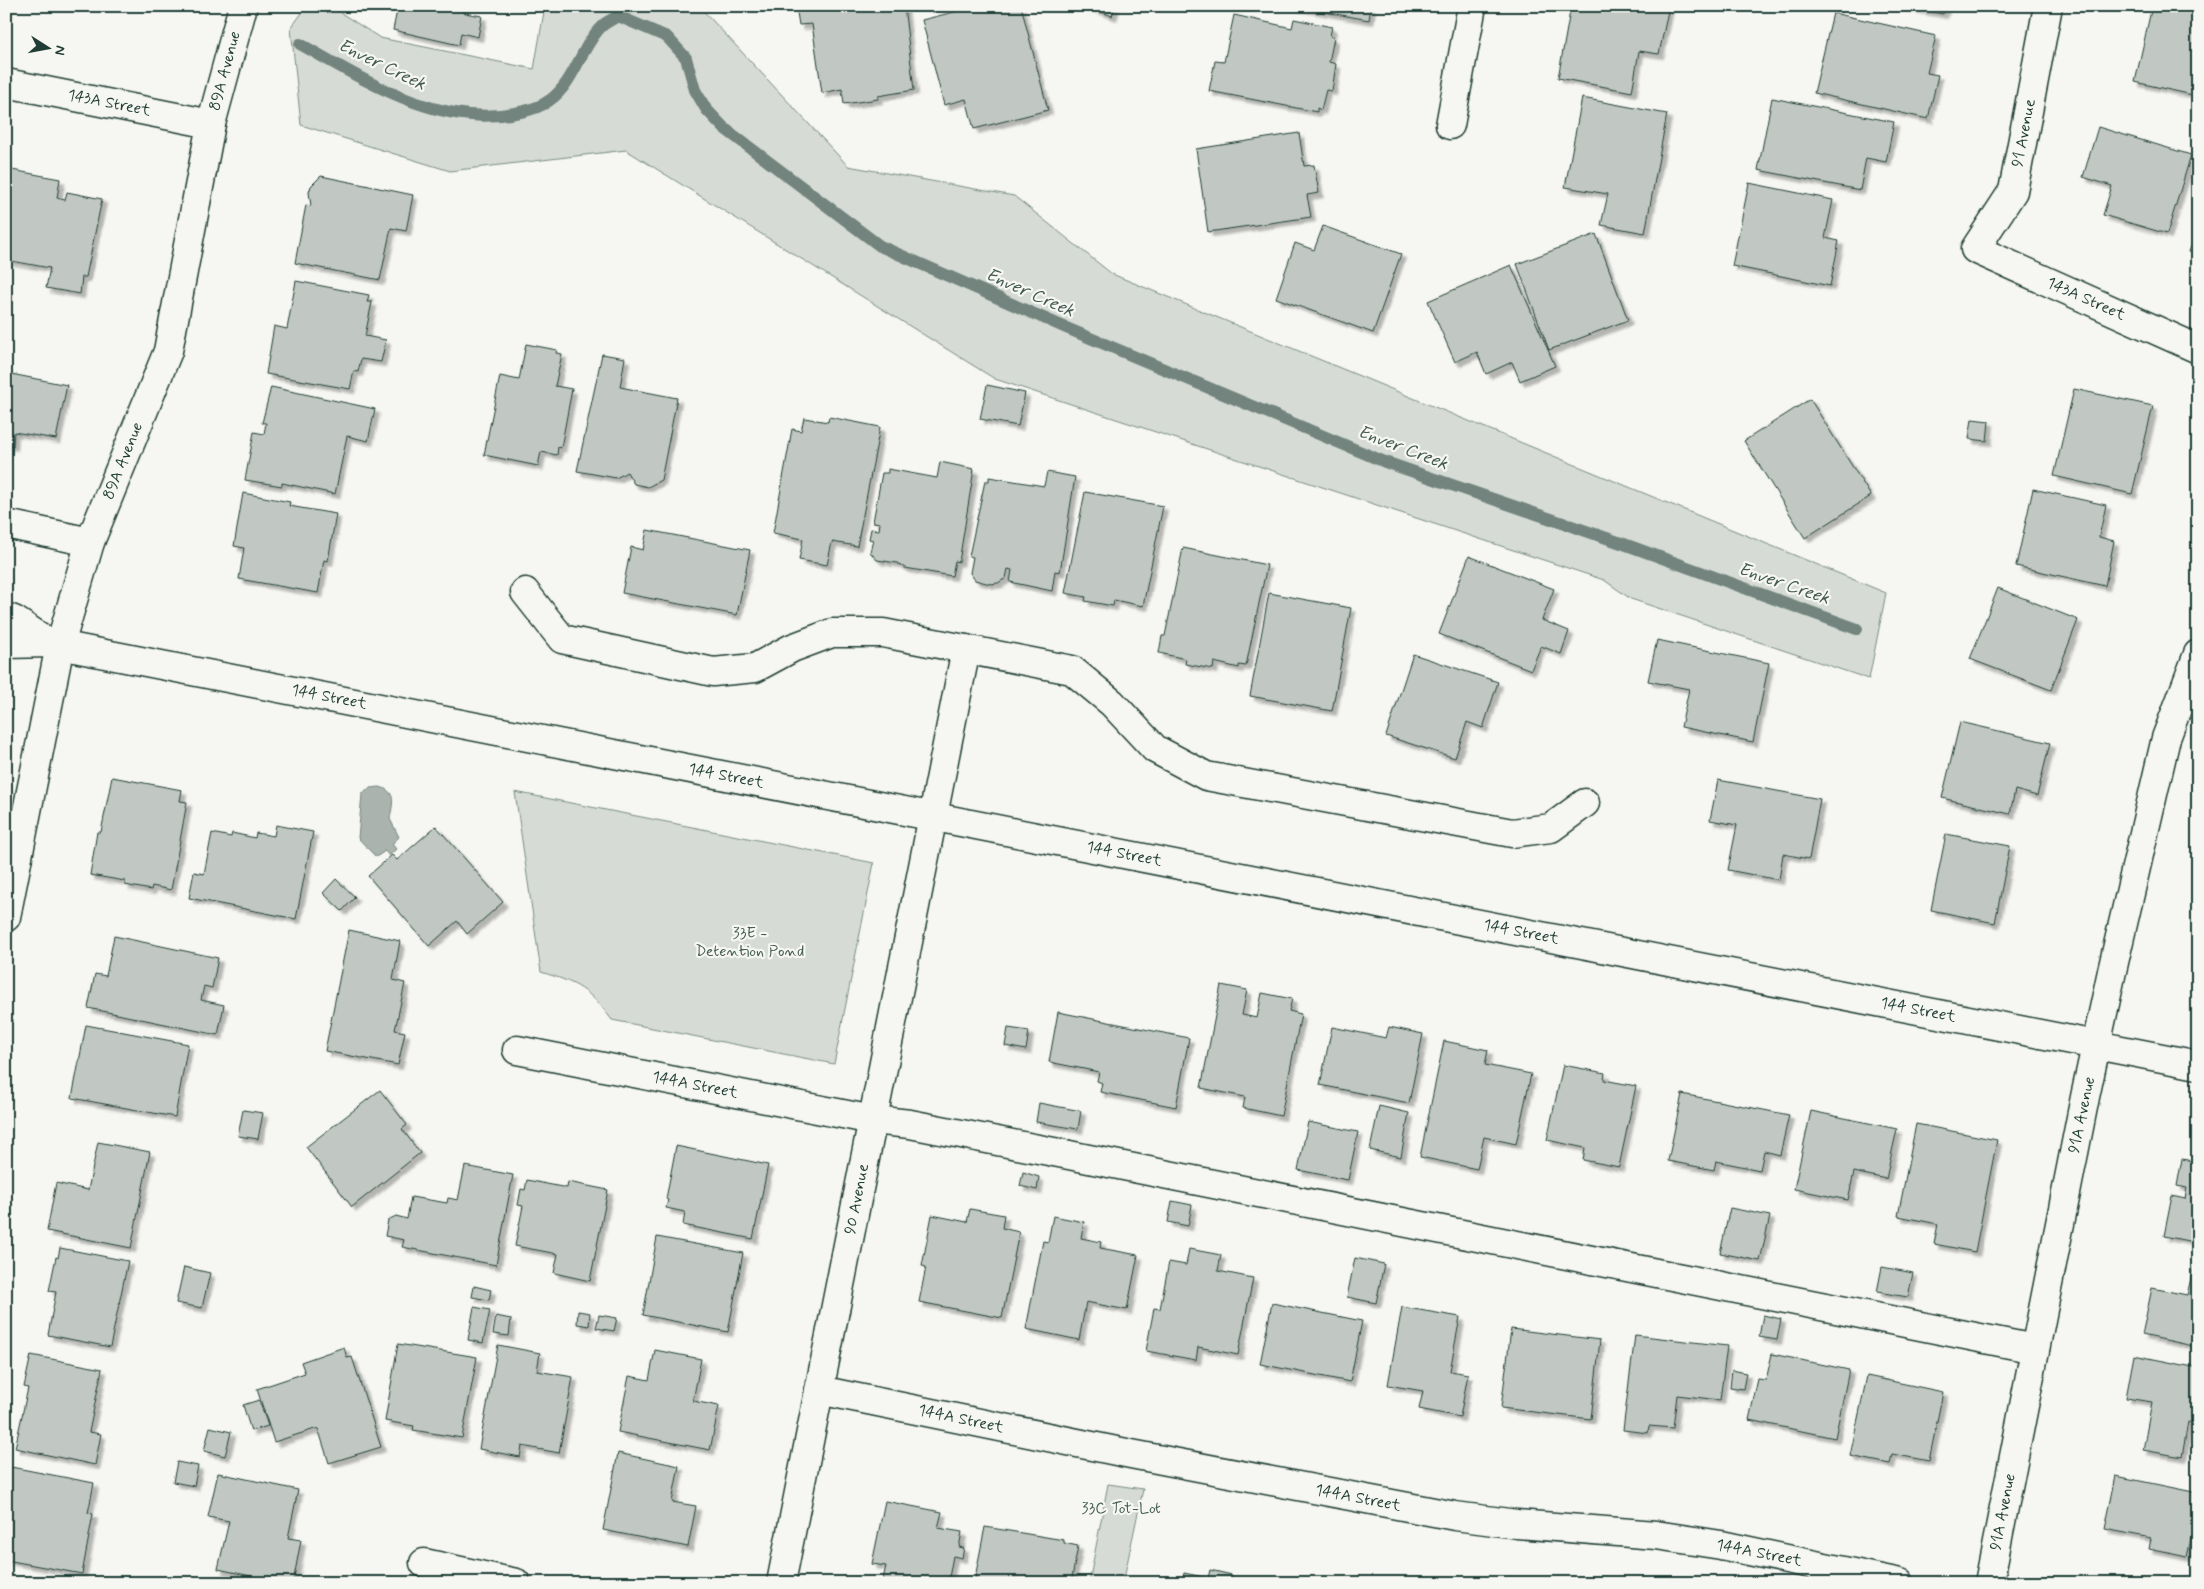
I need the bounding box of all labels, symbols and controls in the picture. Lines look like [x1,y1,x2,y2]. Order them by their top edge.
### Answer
north arrow [22,22,72,72]
street label: 89A Avenue [204,29,246,113]
water label: Enver Creek [334,33,430,97]
text: N [50,44,70,57]
street label: 143A Street [66,85,153,121]
street label: 91 Avenue [2007,97,2041,169]
water label: Enver Creek [982,263,1078,323]
street label: 143A Street [2043,272,2129,326]
street label: 89A Avenue [98,419,148,503]
water label: Enver Creek [1354,420,1452,476]
water label: Enver Creek [1735,557,1833,611]
street label: 144 Street [289,679,369,715]
street label: 144 Street [686,758,766,794]
street label: 144 Street [1084,836,1164,872]
street label: 144 Street [1481,914,1561,950]
park label: 33E - Detention Pond [696,923,804,962]
street label: 144 Street [1878,992,1958,1028]
street label: 144A Street [650,1066,740,1104]
street label: 91A Avenue [2064,1075,2100,1155]
street label: 90 Avenue [840,1162,874,1236]
street label: 144A Street [916,1400,1006,1438]
street label: 91A Avenue [1985,1472,2021,1552]
street label: 144A Street [1313,1479,1403,1517]
park label: 33C Tot-Lot [1081,1498,1161,1519]
street label: 144A Street [1714,1534,1804,1572]

